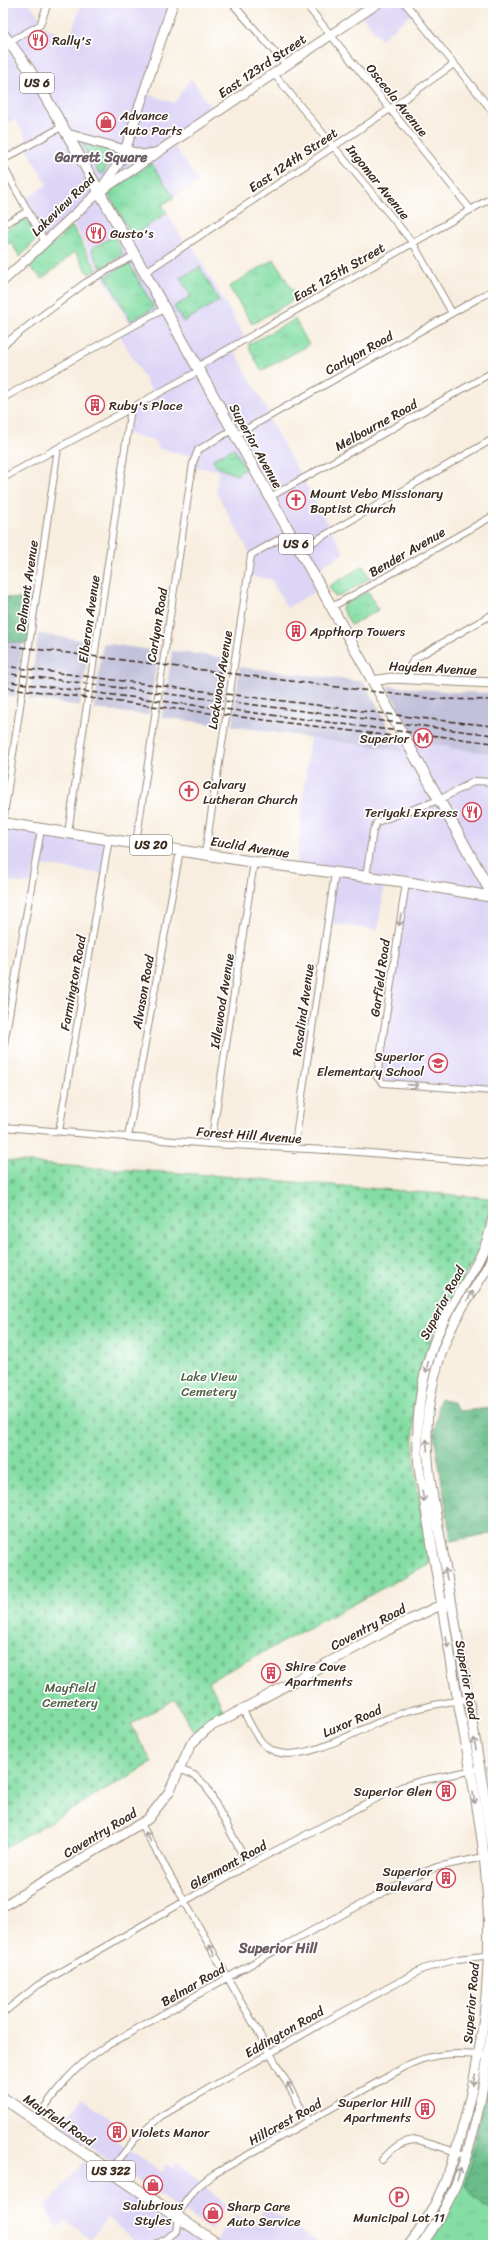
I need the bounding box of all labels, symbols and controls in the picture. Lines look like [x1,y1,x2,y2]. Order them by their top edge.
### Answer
street label: East 123rd Street [213,28,311,104]
restaurant icon: Rally's [27,29,49,51]
place label: Rally's [52,29,92,52]
street label: Osceola Avenue [360,58,434,142]
road number: US 6 [20,73,54,93]
place label: Advance Auto Parts [119,104,183,142]
shop icon: Advance Auto Parts [95,111,117,133]
street label: East 124th Street [244,121,343,199]
street label: Ingomar Avenue [339,138,416,225]
district label: Garrett Square [54,145,148,170]
street label: Lakeview Road [25,167,102,242]
restaurant icon: Gusto's [85,222,107,244]
place label: Gusto's [110,222,154,245]
street label: East 125th Street [288,236,390,308]
street label: Carlyon Road [321,324,398,381]
street label: Melbourne Road [330,392,423,457]
building icon: Ruby's Place [84,394,106,416]
place label: Ruby's Place [109,394,183,417]
street label: Superior Avenue [223,399,289,493]
place label: Mount Vebo Missionary Baptist Church [310,482,443,520]
church icon: Mount Vebo Missionary Baptist Church [285,489,307,511]
street label: Bender Avenue [364,520,450,583]
road number: US 6 [279,534,313,554]
street label: Delmont Avenue [9,538,45,633]
street label: Elberon Avenue [71,573,107,664]
street label: Carlyon Road [140,585,174,664]
building icon: Appthorp Towers [285,620,307,642]
place label: Appthorp Towers [309,620,406,643]
street label: Lockwood Avenue [201,629,239,731]
street label: Hayden Avenue [388,654,478,682]
place label: Superior [359,727,410,750]
metro station icon: Superior [412,727,434,749]
place label: Calvary Lutheran Church [203,773,298,811]
church icon: Calvary Lutheran Church [178,780,200,802]
place label: Teriyaki Express [365,801,458,824]
restaurant icon: Teriyaki Express [461,801,483,823]
street label: Euclid Avenue [209,829,291,865]
road number: US 20 [130,835,172,855]
one-way arrow [396,913,404,926]
street label: Farmington Road [53,932,93,1033]
street label: Garfield Road [363,937,397,1018]
street label: Alvason Road [125,952,161,1032]
street label: Idlewood Avenue [203,952,241,1051]
street label: Rosalind Avenue [285,962,321,1058]
place label: Superior Elementary School [317,1045,425,1083]
school or university icon: Superior Elementary School [427,1052,449,1074]
one-way arrow [407,1081,420,1088]
street label: Forest Hill Avenue [196,1120,302,1150]
street label: Superior Road [413,1261,472,1344]
one-way arrow [466,1291,474,1302]
one-way arrow [422,1360,430,1373]
park label: Lake View Cemetery [181,1365,237,1403]
one-way arrow [424,1439,431,1452]
one-way arrow [419,1489,427,1502]
one-way arrow [442,1568,450,1581]
street label: Coventry Road [326,1597,411,1657]
one-way arrow [444,1635,452,1648]
street label: Superior Road [449,1638,486,1723]
place label: Shire Cove Apartments [284,1655,353,1693]
building icon: Shire Cove Apartments [260,1662,282,1684]
park label: Mayfield Cemetery [42,1676,98,1714]
street label: Luxor Road [319,1698,386,1744]
one-way arrow [471,1737,479,1750]
place label: Superior Glen [354,1780,432,1803]
building icon: Superior Glen [435,1780,457,1802]
one-way arrow [470,1791,478,1804]
street label: Coventry Road [58,1801,142,1864]
one-way arrow [144,1831,152,1843]
street label: Glenmont Road [185,1834,272,1896]
place label: Superior Boulevard [376,1860,433,1898]
building icon: Superior Boulevard [435,1867,457,1889]
district label: Superior Hill [238,1936,318,1961]
one-way arrow [208,1944,215,1956]
street label: Belmar Road [156,1957,231,2013]
street label: Superior Road [456,1961,486,2044]
street label: Eddington Road [240,1999,329,2064]
one-way arrow [470,2073,478,2086]
one-way arrow [285,2082,293,2094]
street label: Mayfield Road [19,2088,100,2153]
place label: Superior Hill Apartments [338,2091,412,2129]
street label: Hillcrest Road [244,2092,327,2152]
building icon: Superior Hill Apartments [414,2098,436,2120]
building icon: Violets Manor [106,2121,128,2143]
place label: Violets Manor [131,2121,210,2144]
road number: US 322 [87,2161,135,2181]
one-way arrow [456,2168,463,2181]
shop icon: Salubrious Styles [142,2174,164,2196]
parking icon: Municipal Lot 11 [388,2186,410,2208]
place label: Salubrious Styles [123,2194,184,2232]
place label: Sharp Care Auto Service [226,2195,301,2233]
shop icon: Sharp Care Auto Service [202,2202,224,2224]
place label: Municipal Lot 11 [353,2206,445,2229]

